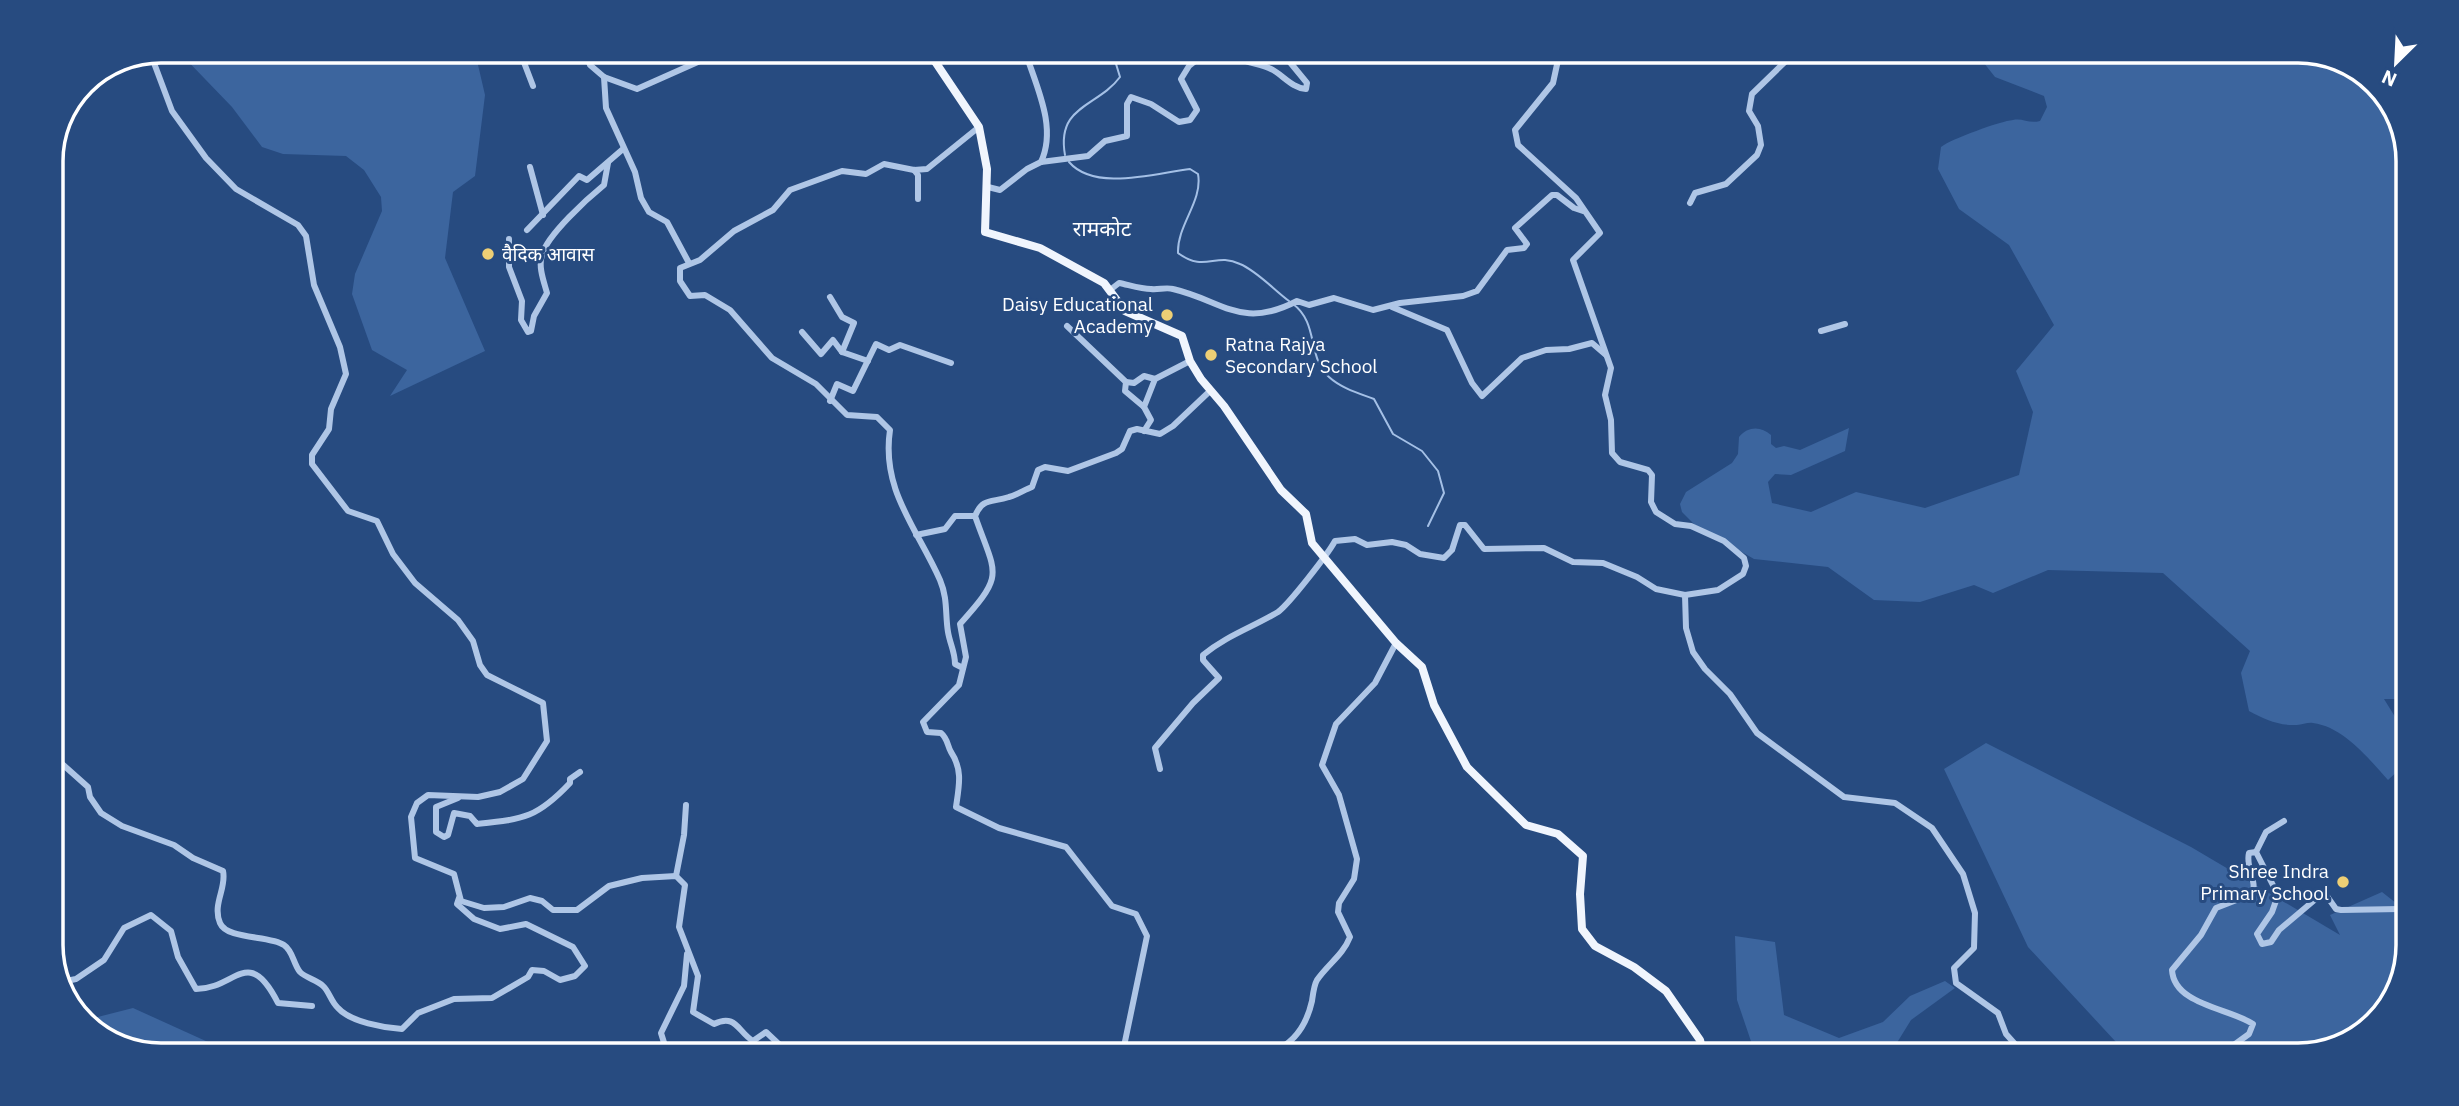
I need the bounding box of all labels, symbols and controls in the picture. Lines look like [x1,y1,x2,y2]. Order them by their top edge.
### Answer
north arrow [2361,28,2431,98]
text: N [2378,65,2400,92]
district label: रामकोट [1073,214,1132,242]
place label: वैदिक आवास [502,242,596,266]
marker: वैदिक आवास [480,246,496,262]
place label: Daisy Educational Academy [1002,292,1154,338]
marker: Daisy Educational Academy [1159,307,1175,323]
place label: Ratna Rajya Secondary School [1225,332,1377,378]
marker: Ratna Rajya Secondary School [1203,347,1219,363]
place label: Shree Indra Primary School [2200,859,2329,905]
marker: Shree Indra Primary School [2335,874,2351,890]

